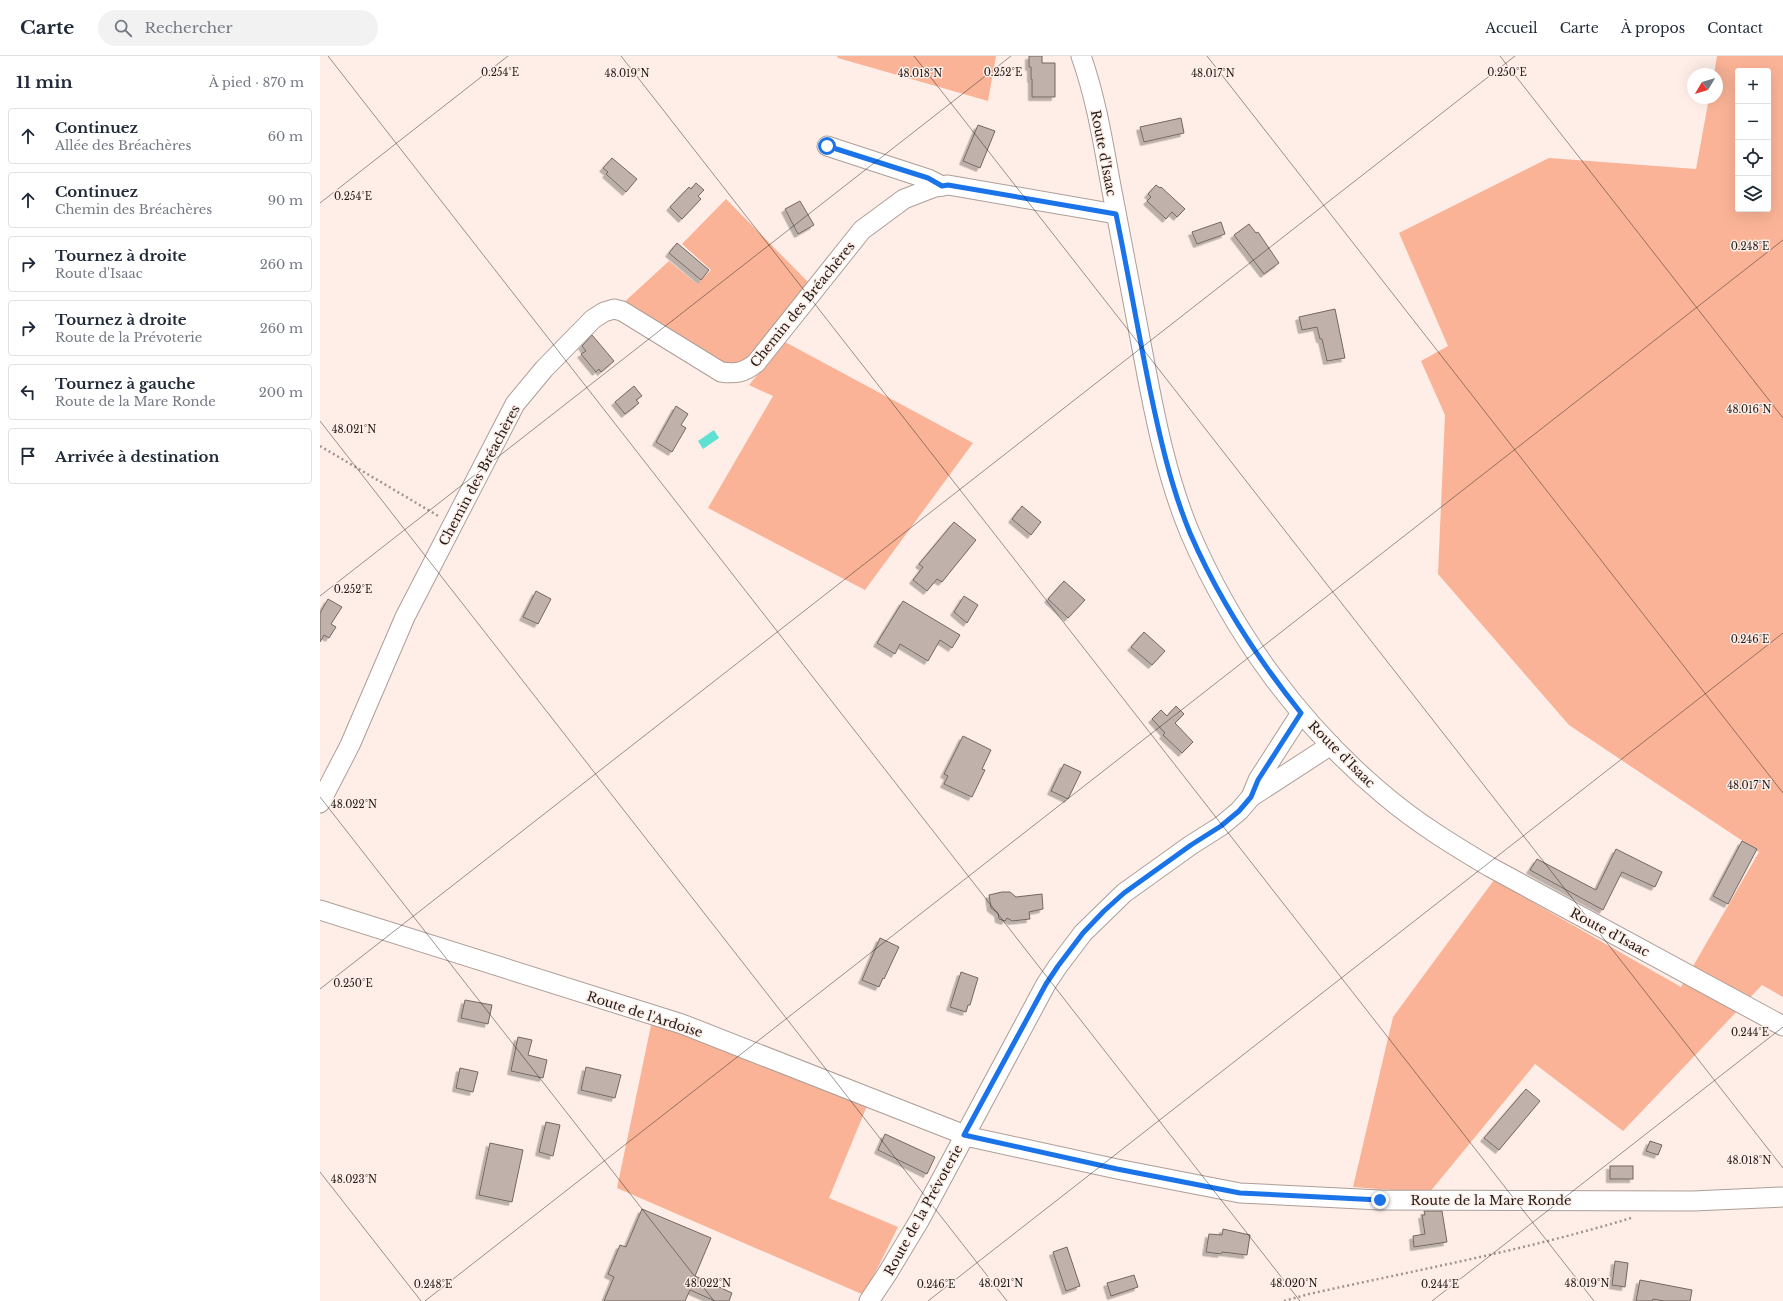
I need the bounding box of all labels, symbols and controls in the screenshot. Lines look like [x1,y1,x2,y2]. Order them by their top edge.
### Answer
search box [98,10,378,46]
text: Carte [20,16,74,39]
icon: search [112,17,134,39]
text: Rechercher [144,18,233,37]
text: Accueil [1485,19,1538,37]
text: Carte [1560,19,1599,37]
text: À propos [1621,19,1685,37]
text: Contact [1707,19,1763,37]
text: 0.254°E [481,66,519,79]
text: 0.252°E [984,66,1022,79]
text: 0.250°E [1487,66,1527,79]
text: 48.019°N [605,67,649,80]
text: 48.018°N [898,67,942,80]
text: 48.017°N [1191,67,1235,80]
north arrow [1687,68,1723,104]
map controls [1735,68,1771,212]
button: + [1735,68,1771,104]
text: 11 min [16,72,73,93]
text: À pied · 870 m [209,74,304,91]
button: − [1735,104,1771,140]
street label: Route d'Isaac [1087,108,1120,198]
text: Continuez [55,118,138,137]
icon: ahead [17,125,39,147]
text: 60 m [268,128,303,145]
text: Allée des Bréachères [55,137,191,154]
route start [818,137,836,155]
button: locate [1735,140,1771,176]
button: layers [1735,176,1771,212]
text: Continuez [55,182,138,201]
icon: ahead [17,189,39,211]
text: 0.254°E [334,190,372,203]
text: 90 m [268,192,303,209]
text: Chemin des Bréachères [55,201,212,218]
street label: Chemin des Bréachères [746,238,859,371]
text: 0.248°E [1731,240,1769,253]
text: Tournez à droite [55,246,187,265]
icon: right [17,253,39,275]
text: 260 m [260,256,303,273]
text: Route d'Isaac [55,265,143,282]
text: Tournez à droite [55,310,187,329]
icon: right [17,317,39,339]
text: 260 m [260,320,303,337]
text: Route de la Prévoterie [55,329,202,346]
text: Tournez à gauche [55,374,195,393]
icon: left [17,381,39,403]
text: 200 m [259,384,303,401]
text: Route de la Mare Ronde [55,393,216,410]
street label: Chemin des Bréachères [435,402,524,549]
text: 48.016°N [1727,403,1771,416]
text: 48.021°N [332,423,376,436]
icon: arrive [17,445,39,467]
text: Arrivée à destination [55,447,219,466]
text: 0.252°E [334,583,372,596]
text: 0.246°E [1731,633,1769,646]
street label: Route d'Isaac [1305,717,1379,791]
text: 48.017°N [1727,779,1771,792]
text: 48.022°N [331,798,377,811]
street label: Route d'Isaac [1567,904,1652,961]
text: 0.250°E [333,977,373,990]
street label: Route de l'Ardoise [585,988,705,1041]
text: 0.244°E [1731,1026,1769,1039]
street label: Route de la Prévoterie [880,1142,967,1279]
text: 48.018°N [1727,1154,1771,1167]
text: 48.023°N [331,1173,377,1186]
route end [1371,1191,1389,1209]
street label: Route de la Mare Ronde [1411,1192,1571,1209]
text: 48.022°N [685,1277,731,1290]
text: 48.021°N [979,1277,1023,1290]
text: 48.020°N [1270,1277,1318,1290]
text: 48.019°N [1565,1277,1609,1290]
text: 0.248°E [414,1278,452,1291]
text: 0.246°E [917,1278,955,1291]
text: 0.244°E [1421,1278,1459,1291]

